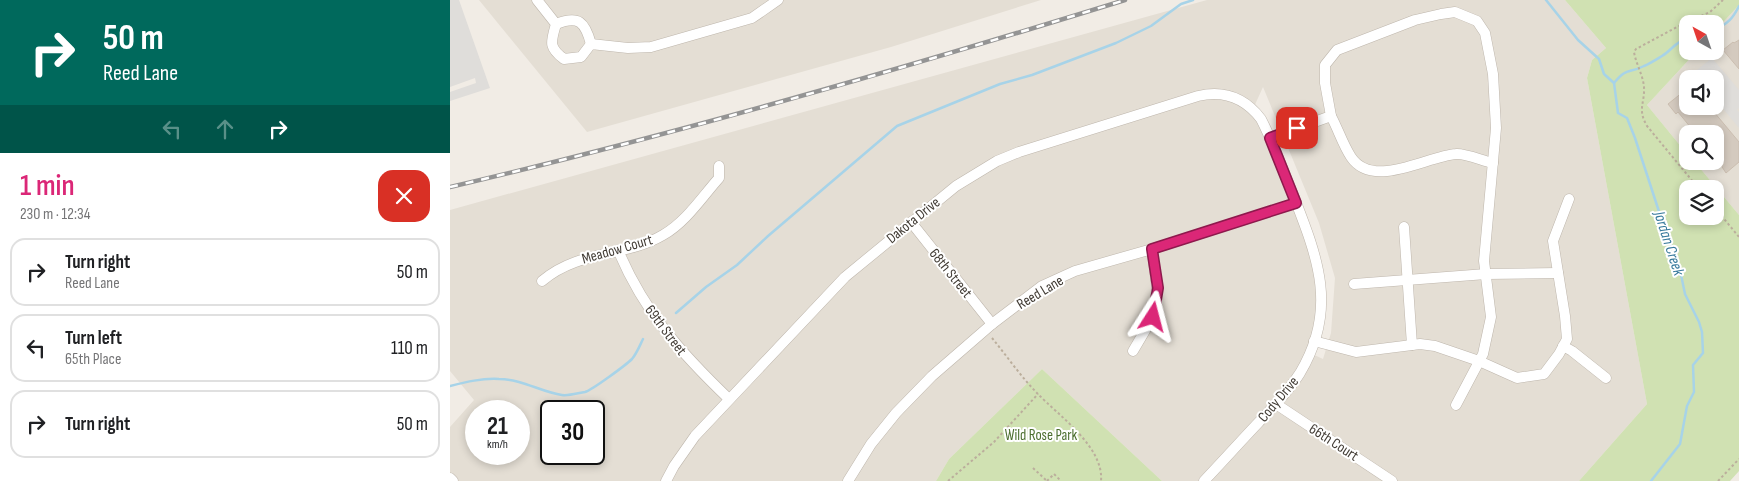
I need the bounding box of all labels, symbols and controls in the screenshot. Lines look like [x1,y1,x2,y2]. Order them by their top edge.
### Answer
north arrow [1679,15,1724,60]
map controls [1679,15,1724,225]
text: 50 m [103,17,164,60]
icon: right [20,20,85,85]
text: Reed Lane [103,60,178,87]
button: sound [1679,70,1724,115]
pin [1276,107,1318,149]
icon: arrive [1283,114,1311,142]
icon: left [158,115,186,143]
icon: ahead [211,115,239,143]
icon: right [264,115,292,143]
button: search [1679,125,1724,170]
text: 1 min [20,168,75,204]
button: close [378,170,430,222]
button: layers [1679,180,1724,225]
street label: Dakota Drive [883,193,944,248]
text: 230 m · 12:34 [20,205,90,224]
water label: Jordan Creek [1649,208,1688,279]
street label: Meadow Court [580,230,655,269]
street label: 68th Street [925,245,977,302]
text: Turn right [65,251,130,274]
icon: right [22,258,50,286]
text: 50 m [397,261,428,284]
street label: Reed Lane [1013,271,1067,314]
text: Reed Lane [65,274,120,293]
position arrow [1126,290,1178,342]
street label: 69th Street [640,301,691,360]
text: Turn left [65,327,122,350]
icon: left [22,334,50,362]
text: 110 m [391,337,428,360]
text: 65th Place [65,350,121,369]
street label: Cody Drive [1254,373,1303,426]
speed limit sign: 30 [540,400,605,465]
icon: right [22,410,50,438]
text: 21 [487,411,508,442]
text: Turn right [65,413,130,436]
text: 50 m [397,413,428,436]
street label: 66th Court [1305,419,1362,466]
park label: Wild Rose Park [1005,426,1078,445]
text: km/h [487,437,508,452]

